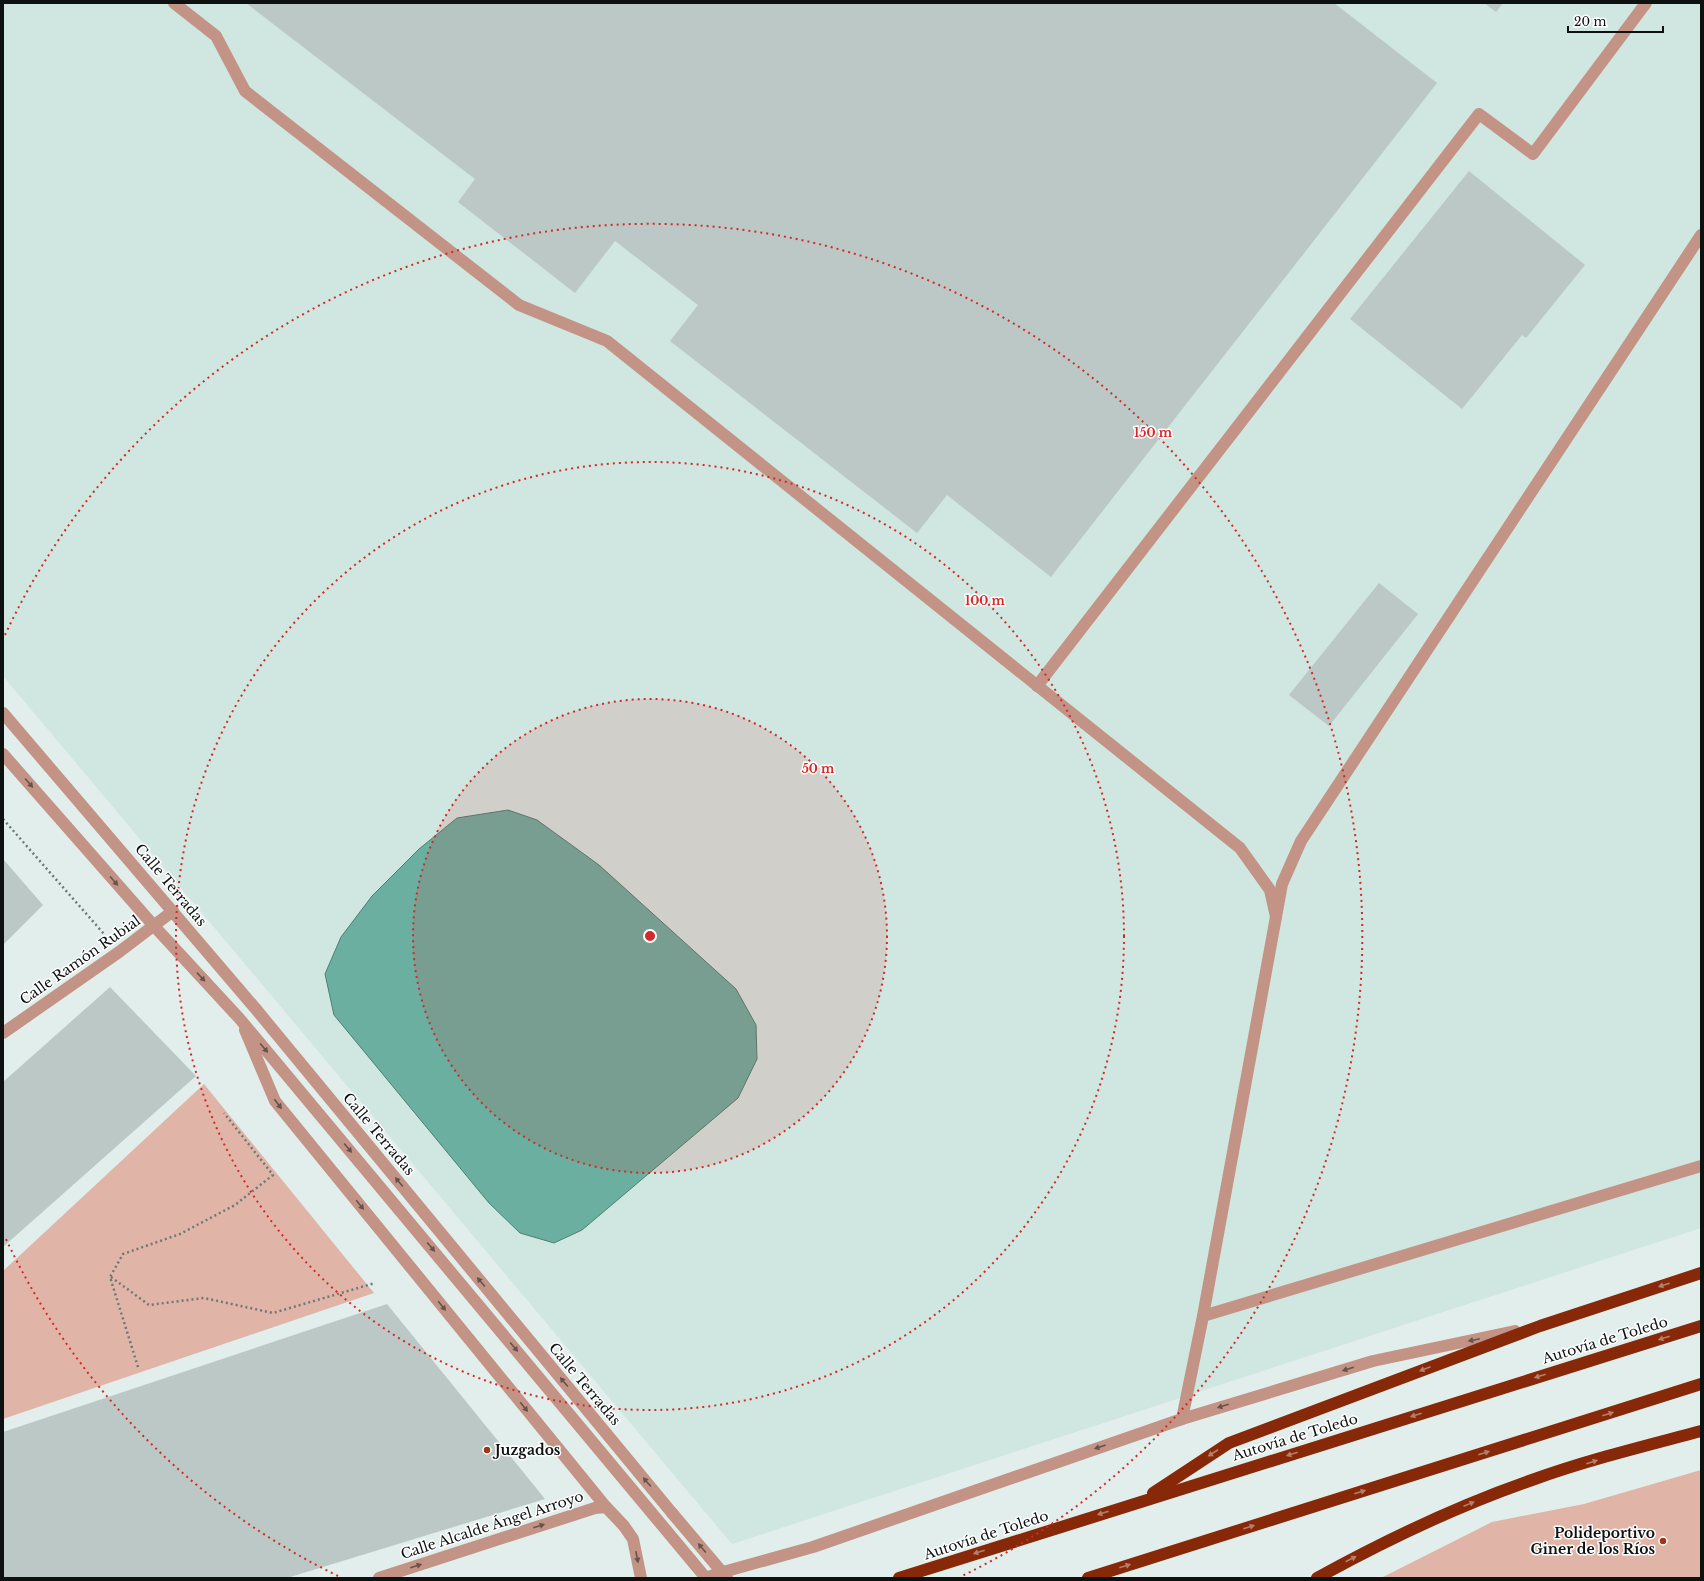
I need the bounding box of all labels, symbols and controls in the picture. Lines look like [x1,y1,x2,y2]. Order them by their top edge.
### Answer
scale bar [1568,8,1663,34]
text: 20 m [1574,14,1606,29]
text: 150 m [1134,425,1173,440]
text: 100 m [965,593,1006,608]
text: 50 m [802,761,835,776]
one-way arrow [24,778,33,788]
street label: Calle Terradas [131,840,211,930]
one-way arrow [110,875,119,886]
street label: Calle Ramón Rubial [16,911,144,1008]
centre of rings [643,929,657,943]
one-way arrow [197,972,206,982]
one-way arrow [260,1042,269,1053]
street label: Calle Terradas [339,1089,419,1179]
one-way arrow [274,1099,282,1110]
one-way arrow [343,1142,352,1153]
one-way arrow [394,1177,403,1187]
one-way arrow [355,1200,364,1211]
one-way arrow [426,1242,435,1253]
one-way arrow [477,1277,486,1287]
one-way arrow [1658,1282,1670,1288]
one-way arrow [438,1301,446,1311]
street label: Autovía de Toledo [1539,1312,1670,1368]
one-way arrow [1657,1335,1669,1341]
one-way arrow [1468,1337,1481,1343]
street label: Calle Terradas [545,1339,625,1429]
one-way arrow [510,1342,519,1353]
one-way arrow [1341,1366,1353,1372]
one-way arrow [1418,1367,1430,1373]
one-way arrow [1533,1373,1545,1379]
one-way arrow [560,1377,569,1388]
one-way arrow [520,1401,529,1412]
one-way arrow [1217,1403,1229,1409]
street label: Autovía de Toledo [1229,1409,1360,1465]
one-way arrow [1602,1410,1614,1416]
one-way arrow [1409,1412,1421,1418]
place label: Juzgados [492,1441,561,1459]
marker: Juzgados [482,1445,492,1455]
one-way arrow [1094,1445,1106,1451]
one-way arrow [1208,1449,1218,1457]
one-way arrow [1478,1450,1490,1456]
one-way arrow [1285,1451,1297,1457]
one-way arrow [1586,1459,1598,1465]
one-way arrow [643,1477,652,1488]
street label: Calle Alcalde Ángel Arroyo [398,1487,586,1563]
one-way arrow [1354,1489,1366,1495]
one-way arrow [1463,1501,1474,1507]
street label: Autovía de Toledo [920,1506,1051,1564]
one-way arrow [1097,1510,1109,1516]
one-way arrow [534,1523,546,1529]
one-way arrow [1244,1524,1256,1530]
place label: Polideportivo Giner de los Ríos [1531,1524,1655,1558]
marker: Polideportivo Giner de los Ríos [1658,1536,1668,1546]
one-way arrow [697,1543,706,1554]
one-way arrow [973,1550,985,1556]
one-way arrow [634,1551,640,1563]
one-way arrow [1345,1556,1357,1563]
one-way arrow [410,1563,422,1569]
one-way arrow [1120,1563,1132,1569]

